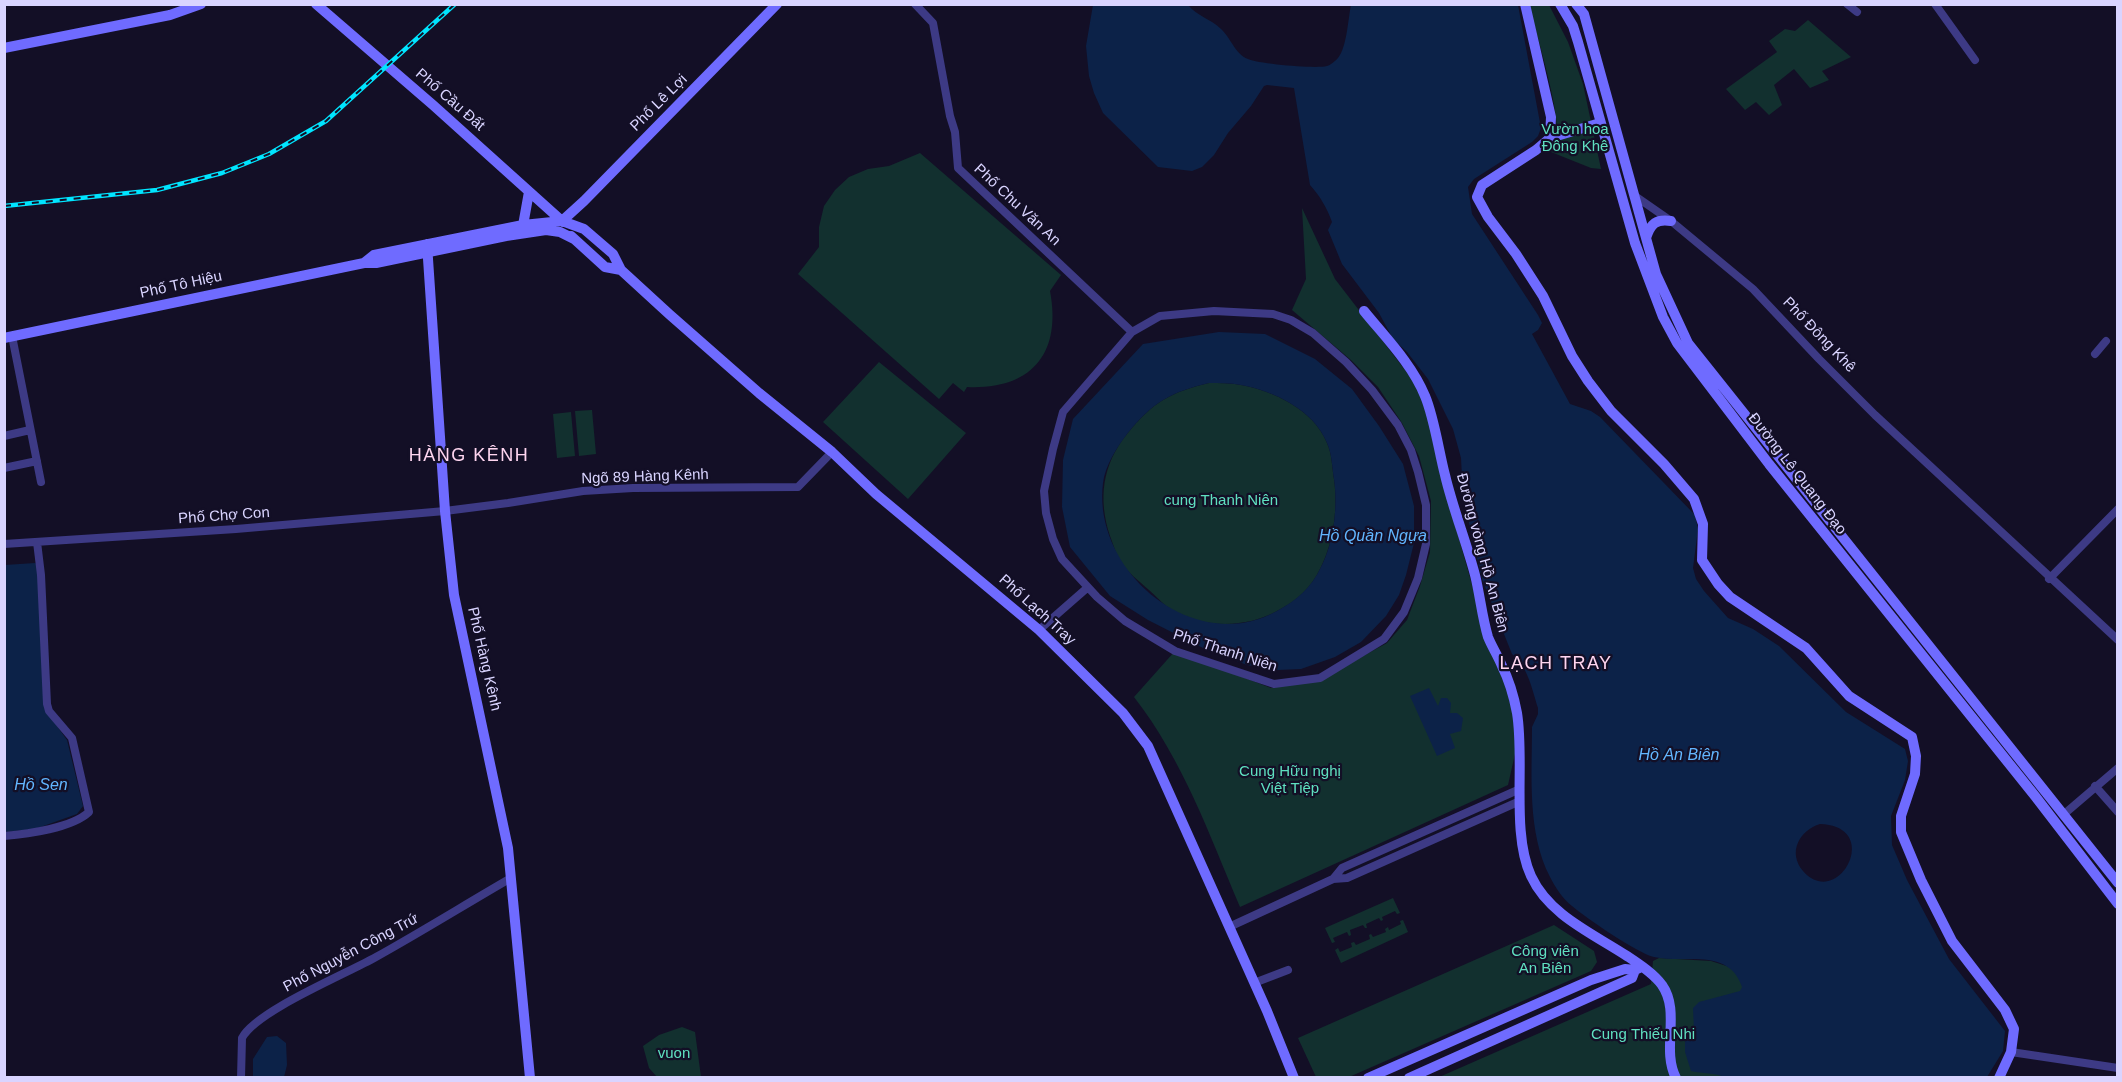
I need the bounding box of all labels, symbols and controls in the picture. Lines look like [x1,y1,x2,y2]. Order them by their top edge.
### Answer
street label: Phố Cầu Đất [412,65,488,135]
street label: Phố Lê Lợi [627,71,691,135]
park label: Vườn hoa Đông Khê [1541,121,1609,156]
street label: Phố Chu Văn An [970,160,1064,250]
street label: Phố Tô Hiệu [138,268,224,302]
street label: Phố Đông Khê [1779,294,1859,376]
street label: Đường Lê Quang Đạo [1744,410,1850,538]
district label: HÀNG KÊNH [409,445,529,467]
street label: Ngõ 89 Hàng Kênh [581,466,709,488]
street label: Đường vòng Hồ An Biên [1452,471,1512,635]
park label: cung Thanh Niên [1164,492,1278,510]
street label: Phố Chợ Con [178,504,270,528]
water label: Hồ Quần Ngựa [1319,527,1427,547]
street label: Phố Lạch Tray [995,571,1079,649]
street label: Phố Hàng Kênh [463,605,505,713]
street label: Phố Thanh Niên [1171,626,1279,676]
district label: LẠCH TRAY [1499,653,1613,675]
water label: Hồ An Biên [1639,746,1719,766]
park label: Cung Hữu nghị Việt Tiệp [1239,763,1341,798]
water label: Hồ Sen [14,776,68,796]
street label: Phố Nguyễn Công Trứ [280,910,422,996]
park label: Công viên An Biên [1511,943,1579,978]
park label: Cung Thiếu Nhi [1591,1026,1695,1044]
park label: vuon [658,1045,690,1063]

